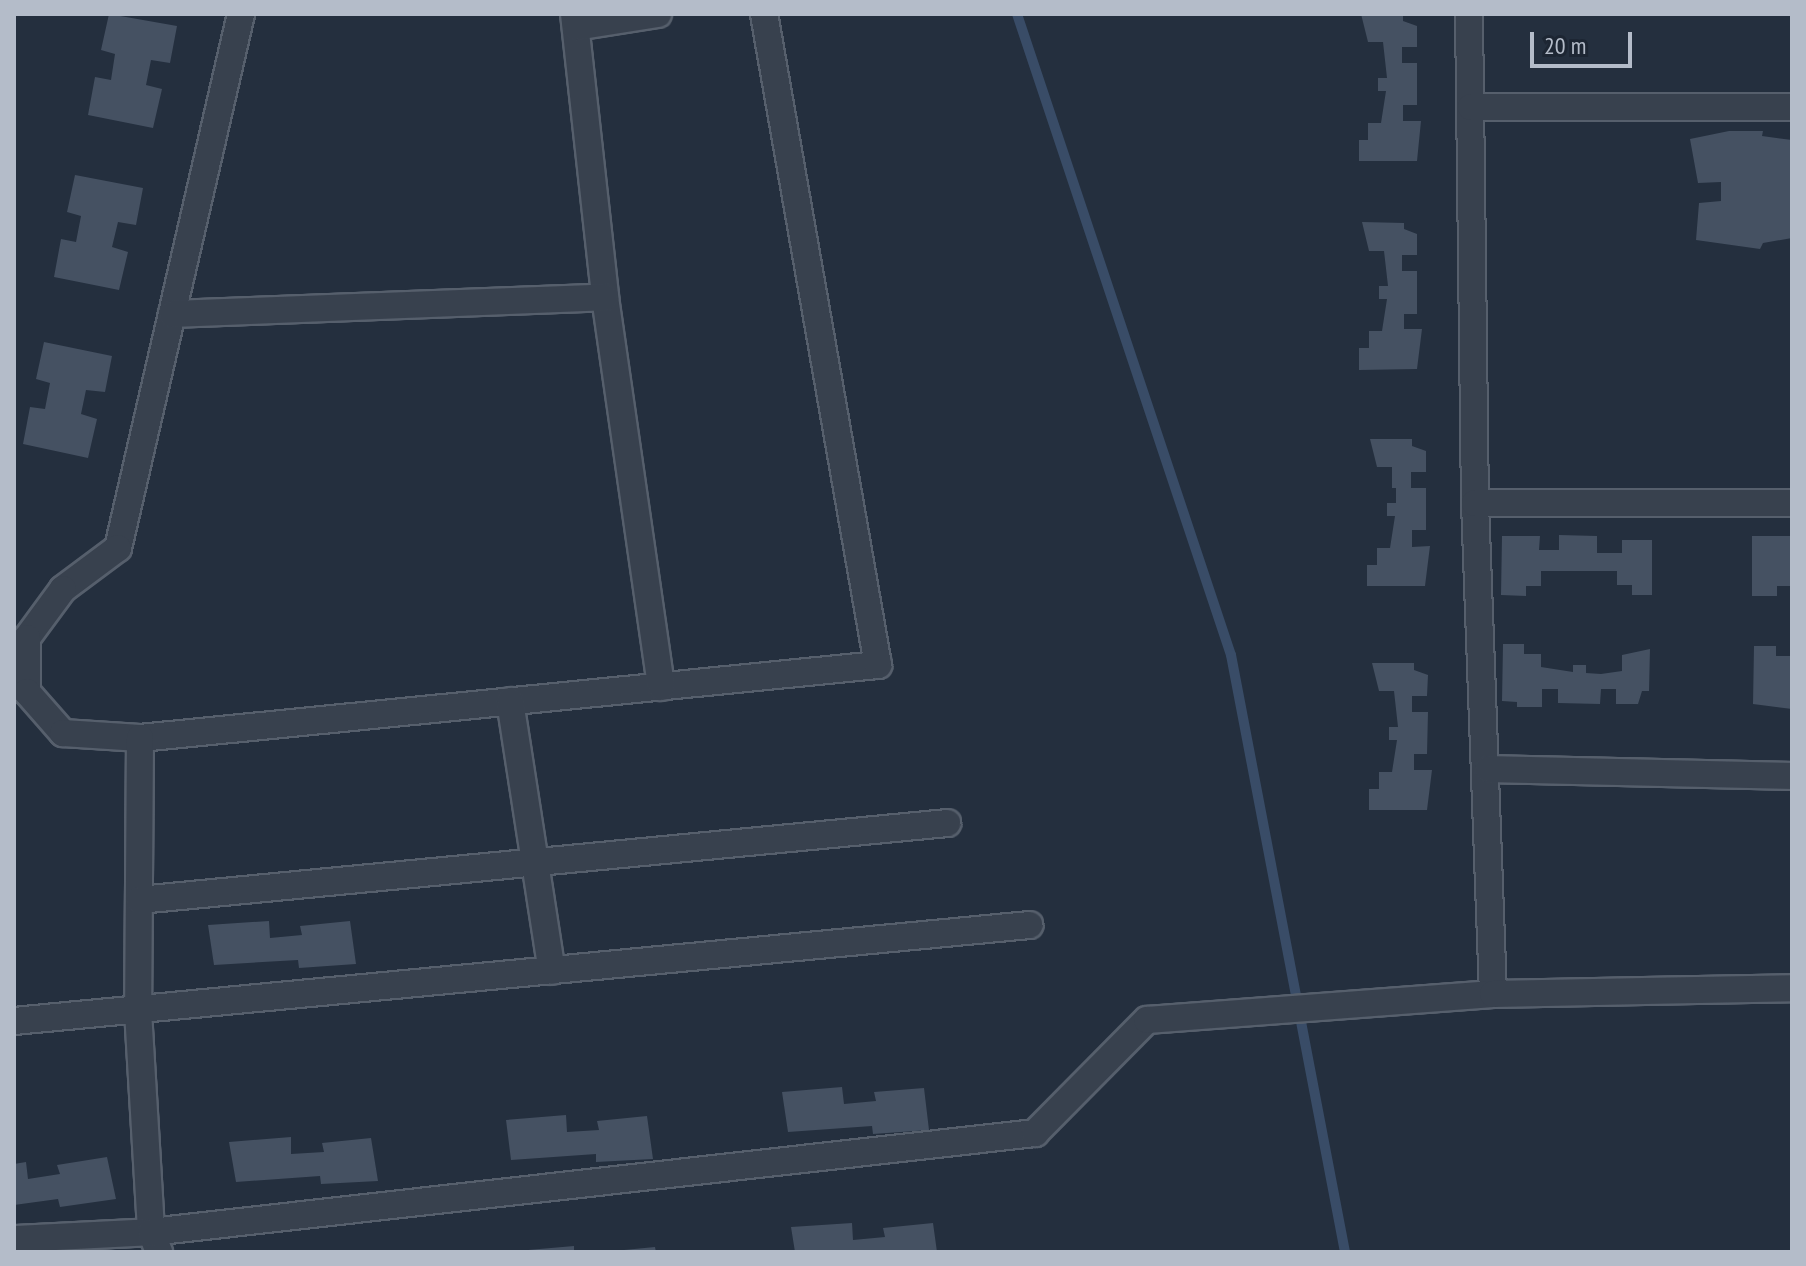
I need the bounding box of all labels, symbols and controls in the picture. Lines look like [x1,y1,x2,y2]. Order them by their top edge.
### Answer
scale bar [1534,16,1636,66]
text: 20 m [1544,30,1586,61]

